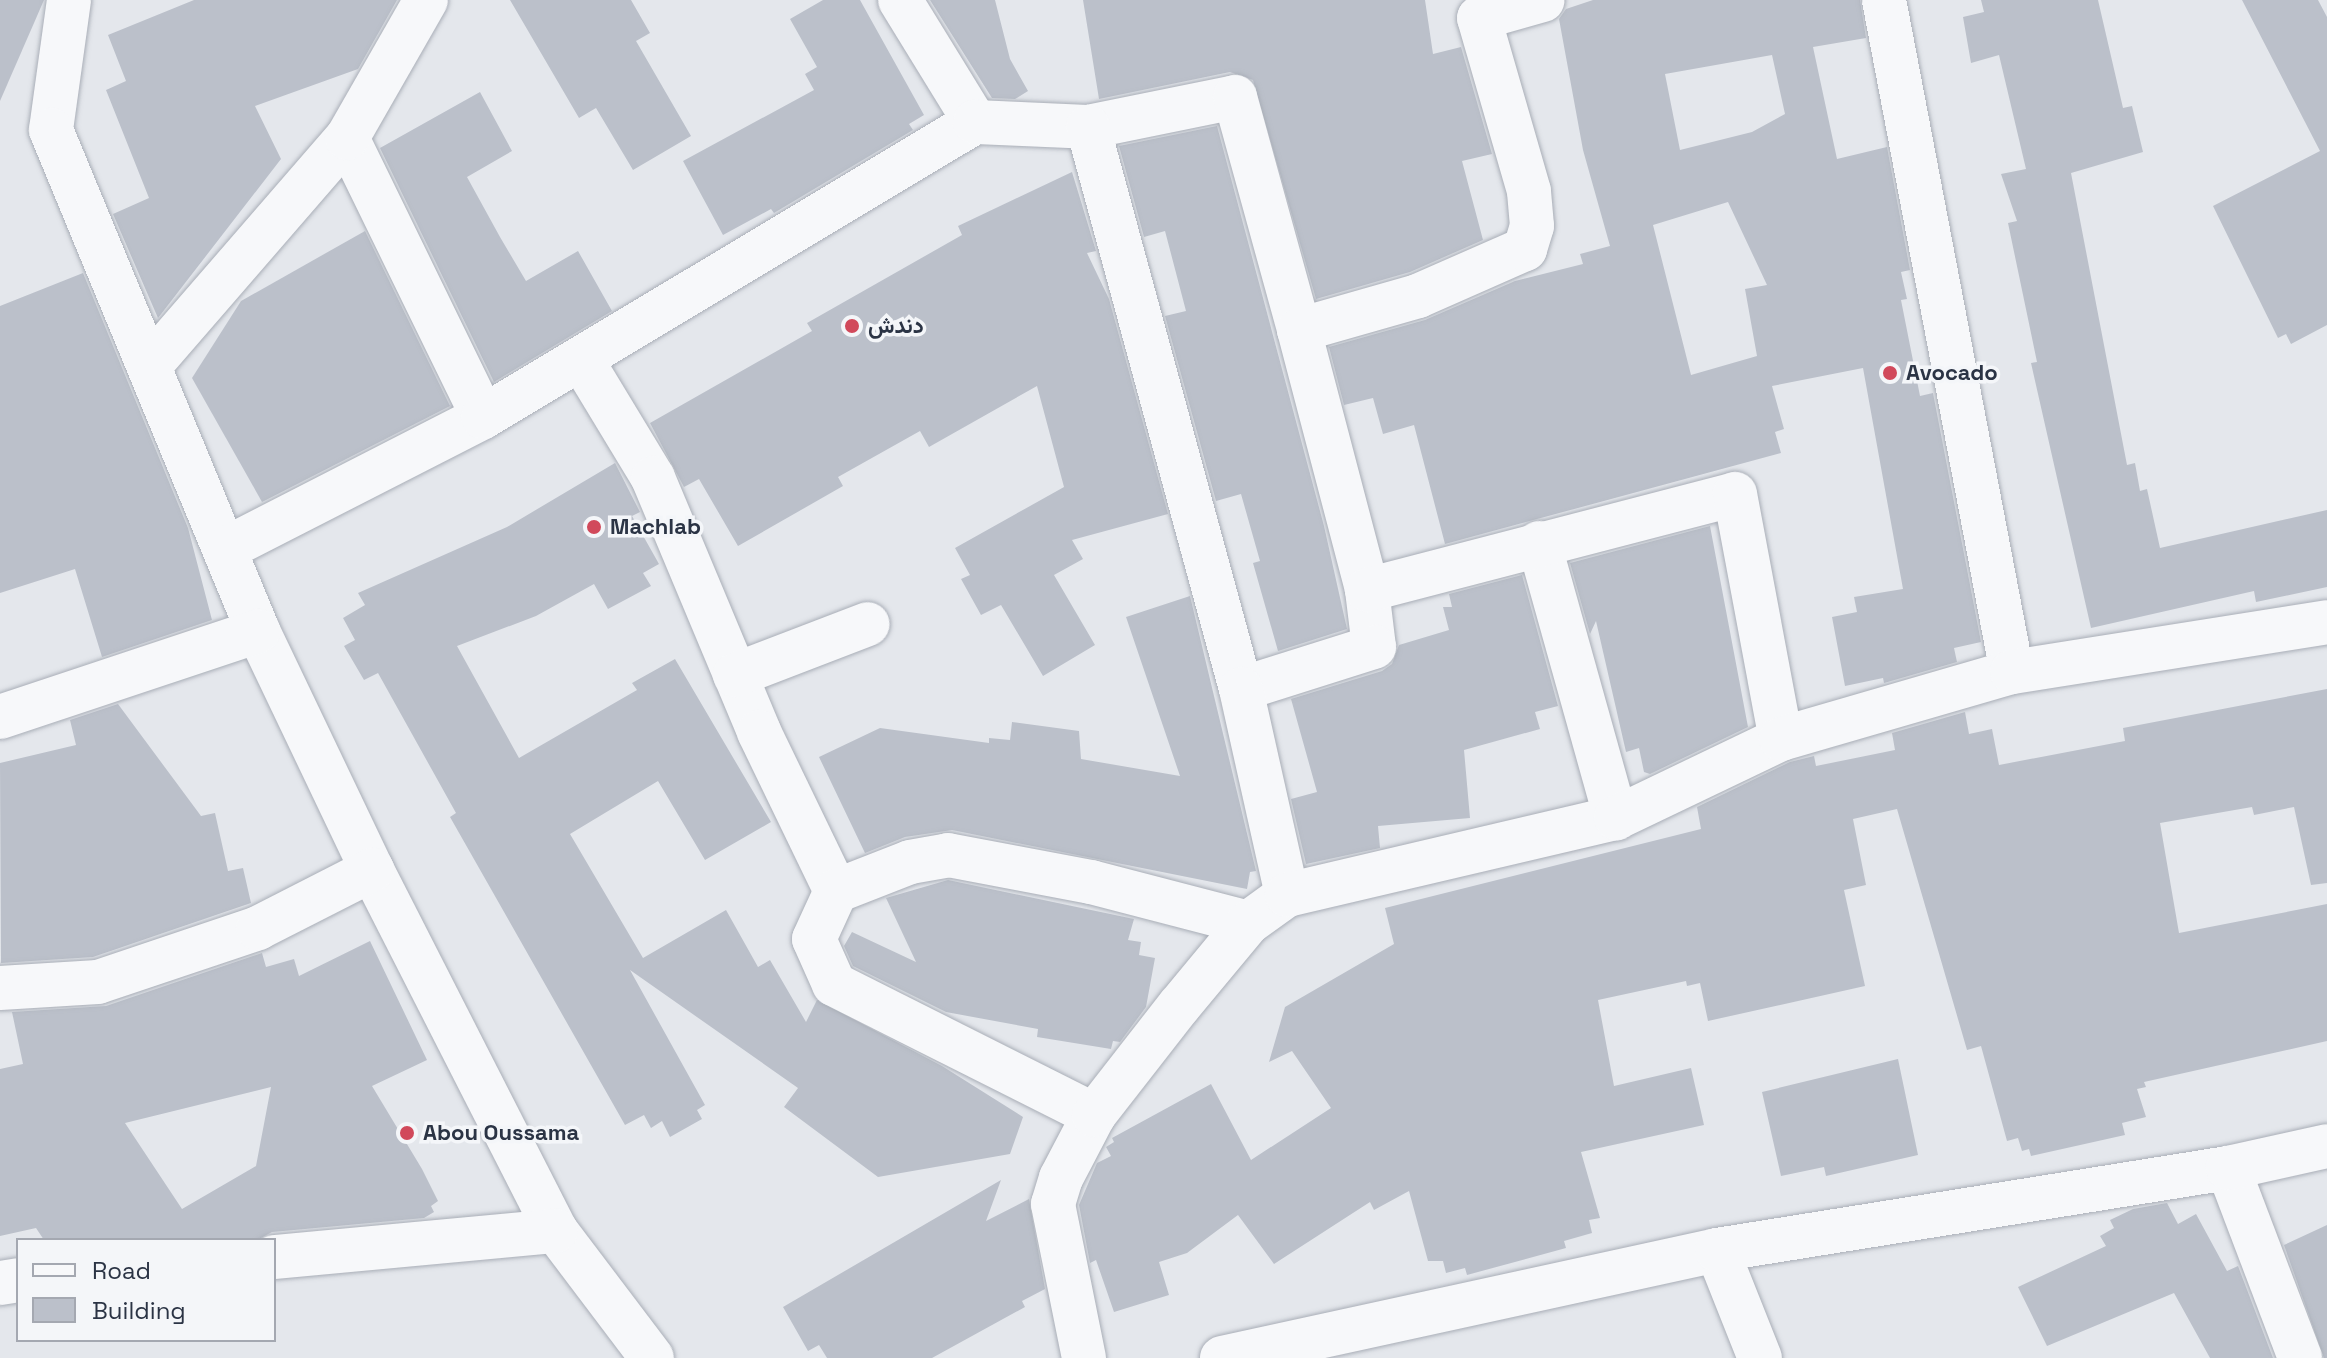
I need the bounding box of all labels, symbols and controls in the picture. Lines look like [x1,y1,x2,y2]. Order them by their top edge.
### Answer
place label: دندش [868,313,924,339]
marker: دندش [843,317,861,335]
place label: Avocado [1906,360,1998,386]
marker: Avocado [1881,364,1899,382]
place label: Machlab [610,514,701,540]
marker: Machlab [585,518,603,536]
place label: Abou Oussama [423,1120,579,1146]
marker: Abou Oussama [398,1124,416,1142]
legend [16,1238,276,1342]
text: Road [92,1255,151,1286]
text: Building [92,1295,186,1326]

